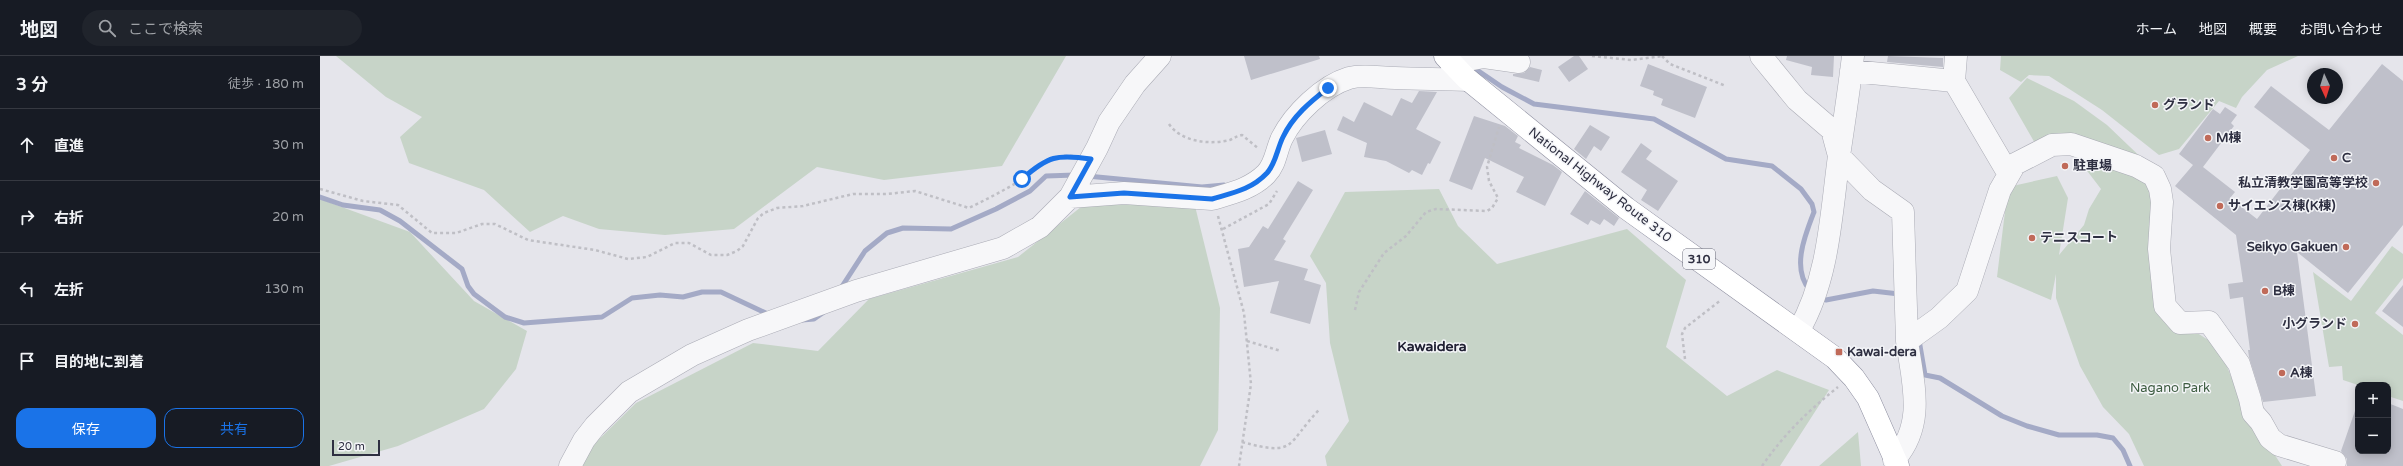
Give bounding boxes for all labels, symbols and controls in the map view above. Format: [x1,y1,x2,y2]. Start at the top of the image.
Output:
search box [82,10,362,46]
icon: search [96,17,118,39]
text: 地図 [20,19,58,41]
text: ここで検索 [128,20,203,38]
text: ホーム [2135,21,2177,38]
text: 地図 [2199,21,2227,38]
text: 概要 [2249,21,2277,38]
text: お問い合わせ [2299,21,2383,38]
north arrow [2307,68,2343,104]
text: 3 分 [16,74,48,95]
text: 徒歩 · 180 m [228,76,304,92]
route end [1319,79,1337,97]
place label: グランド [2163,97,2215,113]
marker: グランド [2150,100,2160,110]
street label: National Highway Route 310 [1525,124,1675,246]
place label: M棟 [2216,130,2242,146]
marker: M棟 [2203,133,2213,143]
icon: ahead [16,134,38,156]
text: 直進 [54,137,84,155]
text: 30 m [272,137,304,153]
place label: C [2342,150,2351,166]
marker: C [2329,153,2339,163]
place label: 駐車場 [2073,158,2112,174]
marker: 駐車場 [2060,161,2070,171]
route start [1013,170,1031,188]
place label: 私立清教学園高等学校 [2238,175,2368,191]
marker: 私立清教学園高等学校 [2371,178,2381,188]
place label: サイエンス棟(K棟) [2228,198,2335,214]
marker: サイエンス棟(K棟) [2215,201,2225,211]
icon: right [16,206,38,228]
text: 右折 [54,209,84,227]
text: 20 m [272,209,304,225]
place label: テニスコート [2040,230,2118,246]
marker: テニスコート [2027,233,2037,243]
place label: Seikyo Gakuen [2247,239,2338,255]
marker: Seikyo Gakuen [2341,242,2351,252]
road number: 310 [1683,249,1715,269]
icon: left [16,278,38,300]
text: 左折 [54,281,84,299]
text: 130 m [264,281,304,297]
place label: B棟 [2273,283,2295,299]
marker: B棟 [2260,286,2270,296]
place label: 小グランド [2282,316,2347,332]
marker: 小グランド [2350,319,2360,329]
district label: Kawaidera [1397,338,1467,355]
place label: Kawai-dera [1847,344,1917,360]
marker: Kawai-dera [1834,347,1844,357]
icon: arrive [16,350,38,372]
text: 目的地に到着 [54,353,144,371]
place label: A棟 [2290,365,2313,381]
marker: A棟 [2277,368,2287,378]
park label: Nagano Park [2130,380,2210,396]
map controls [2355,382,2391,454]
button: + [2355,382,2391,418]
button: 保存 [16,408,156,448]
button: 共有 [164,408,304,448]
button: − [2355,418,2391,454]
scale bar [332,438,380,457]
text: 20 m [338,440,365,453]

